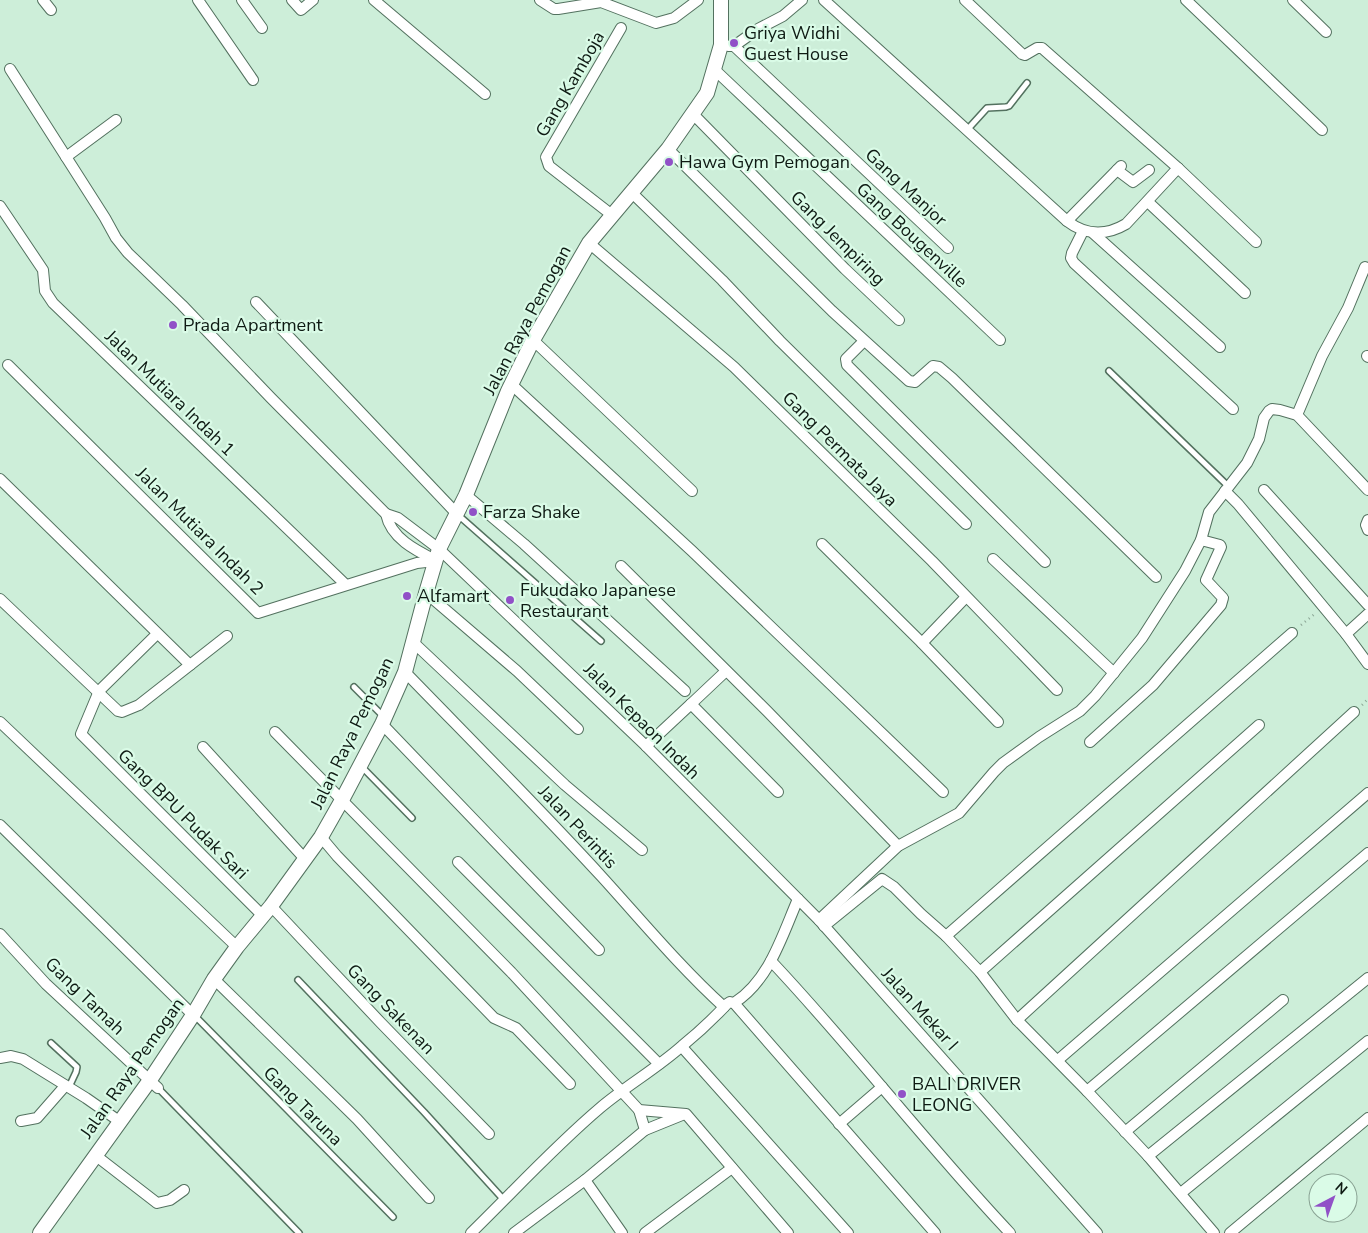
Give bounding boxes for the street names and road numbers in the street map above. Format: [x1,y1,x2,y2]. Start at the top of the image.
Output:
street label: Gang Kamboja [530,27,610,141]
street label: Gang Manjor [860,143,953,232]
street label: Gang Bougenville [851,177,973,293]
street label: Gang Jempiring [785,185,891,291]
street label: Jalan Raya Pemogan [477,241,577,400]
street label: Jalan Mutiara Indah 1 [99,324,240,461]
street label: Gang Permata Jaya [777,386,903,512]
street label: Jalan Mutiara Indah 2 [130,461,269,600]
street label: Jalan Raya Pemogan [304,653,399,814]
street label: Jalan Kepaon Indah [578,657,706,785]
street label: Gang BPU Pudak Sari [112,743,254,885]
street label: Jalan Perintis [533,779,623,874]
street label: Gang Tamah [40,952,130,1040]
street label: Gang Sakenan [342,959,440,1059]
street label: Jalan Mekar I [876,962,964,1056]
street label: Jalan Raya Pemogan [74,993,189,1144]
street label: Gang Taruna [258,1061,348,1151]

